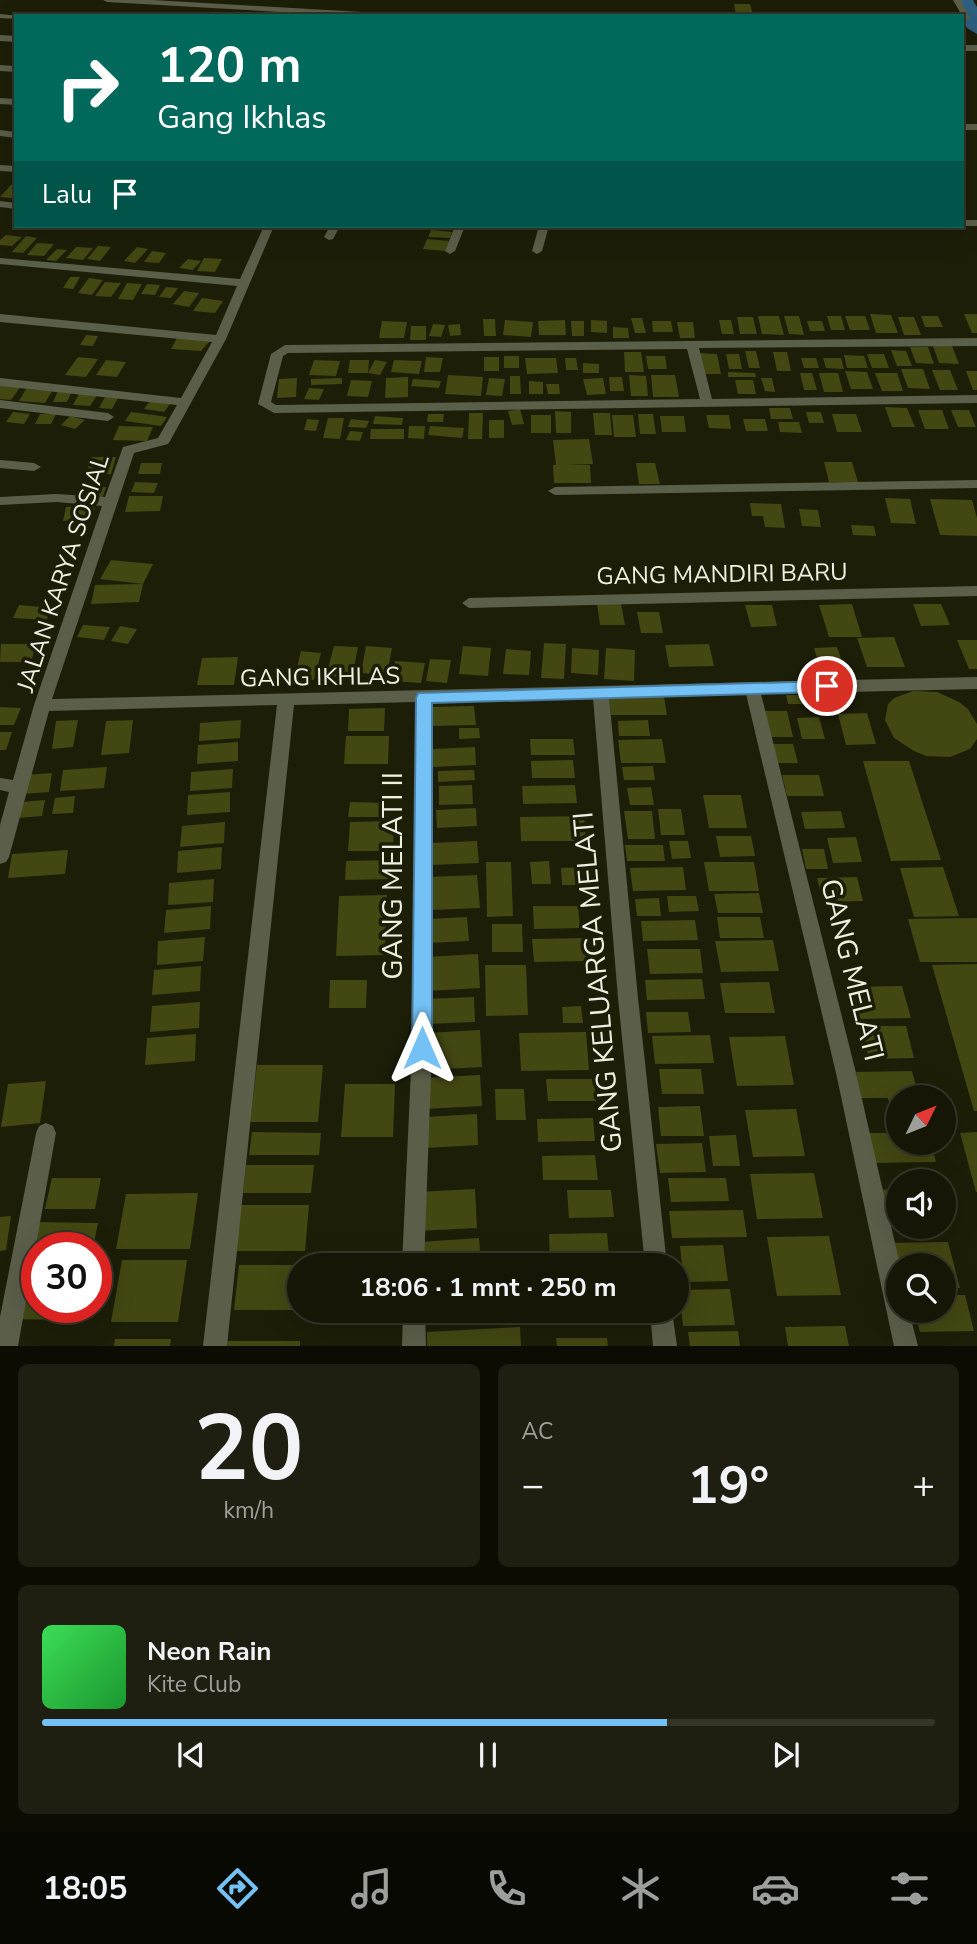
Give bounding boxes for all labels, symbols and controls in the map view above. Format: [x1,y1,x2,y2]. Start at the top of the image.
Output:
text: 120 m [157,32,301,99]
icon: right [42,42,133,133]
text: Gang Ikhlas [157,96,327,139]
icon: arrive [106,175,144,213]
text: Lalu [42,177,92,212]
street label: JALAN KARYA SOSIAL [9,450,117,697]
street label: GANG MANDIRI BARU [596,556,848,592]
pin [797,656,857,716]
street label: GANG IKHLAS [240,660,400,694]
icon: arrive [808,667,846,705]
street label: GANG MELATI II [374,772,412,980]
street label: GANG KELUARGA MELATI [564,810,632,1154]
street label: GANG MELATI [811,875,893,1065]
position arrow [385,1011,459,1085]
north arrow [886,1085,956,1155]
map controls [886,1085,956,1323]
button: sound [886,1169,956,1239]
speed limit sign: 30 [21,1232,112,1323]
button: search [886,1253,956,1323]
text: 18:06 · 1 mnt · 250 m [359,1270,617,1305]
text: 20 [194,1387,303,1511]
text: AC [522,1416,553,1447]
text: 19° [687,1450,769,1521]
text: − [522,1460,544,1511]
text: + [912,1460,935,1511]
text: km/h [223,1495,274,1526]
text: Neon Rain [147,1634,272,1669]
text: Kite Club [147,1669,241,1700]
icon: previous [172,1736,210,1774]
icon: pause [469,1736,507,1774]
icon: next [767,1736,805,1774]
icon: directions [213,1864,262,1913]
icon: music [347,1864,396,1913]
icon: phone [482,1864,531,1913]
icon: climate [616,1864,665,1913]
icon: car [751,1864,800,1913]
icon: filters [885,1864,934,1913]
text: 18:05 [43,1867,127,1910]

